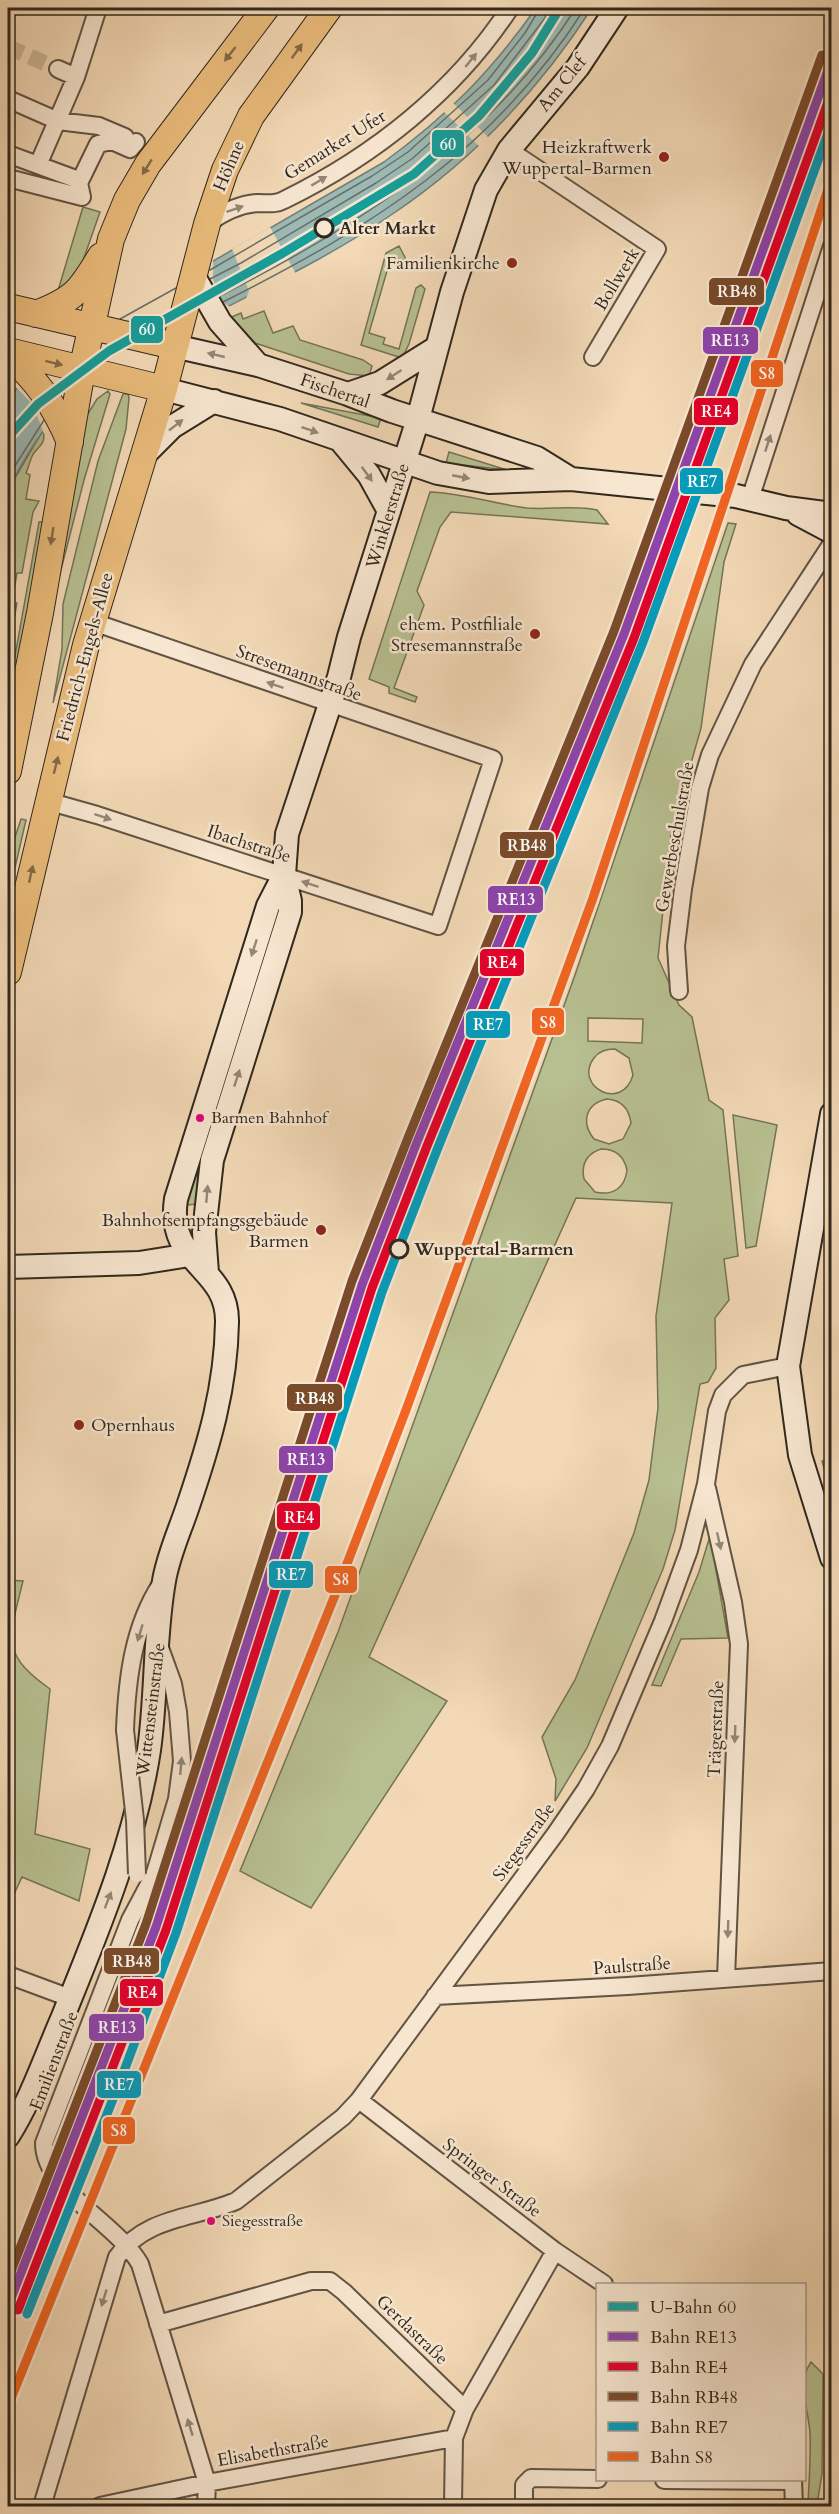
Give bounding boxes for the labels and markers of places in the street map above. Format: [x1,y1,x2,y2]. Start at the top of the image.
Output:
place label: Heizkraftwerk Wuppertal-Barmen [501,135,653,181]
marker: Heizkraftwerk Wuppertal-Barmen [657,150,671,164]
place label: Alter Markt [339,216,436,241]
marker: Alter Markt [314,218,334,238]
place label: Familienkirche [386,251,500,276]
marker: Familienkirche [505,256,519,270]
place label: ehem. Postfiliale Stresemannstraße [391,612,523,658]
marker: ehem. Postfiliale Stresemannstraße [528,627,542,641]
place label: Barmen Bahnhof [211,1107,330,1129]
marker: Barmen Bahnhof [194,1112,206,1124]
place label: Bahnhofsempfangsgebäude Barmen [102,1208,310,1254]
marker: Bahnhofsempfangsgebäude Barmen [314,1223,328,1237]
place label: Wuppertal-Barmen [413,1237,574,1262]
marker: Wuppertal-Barmen [389,1239,409,1259]
place label: Opernhaus [91,1413,175,1438]
marker: Opernhaus [72,1418,86,1432]
place label: Siegesstraße [222,2210,303,2232]
marker: Siegesstraße [205,2215,217,2227]

